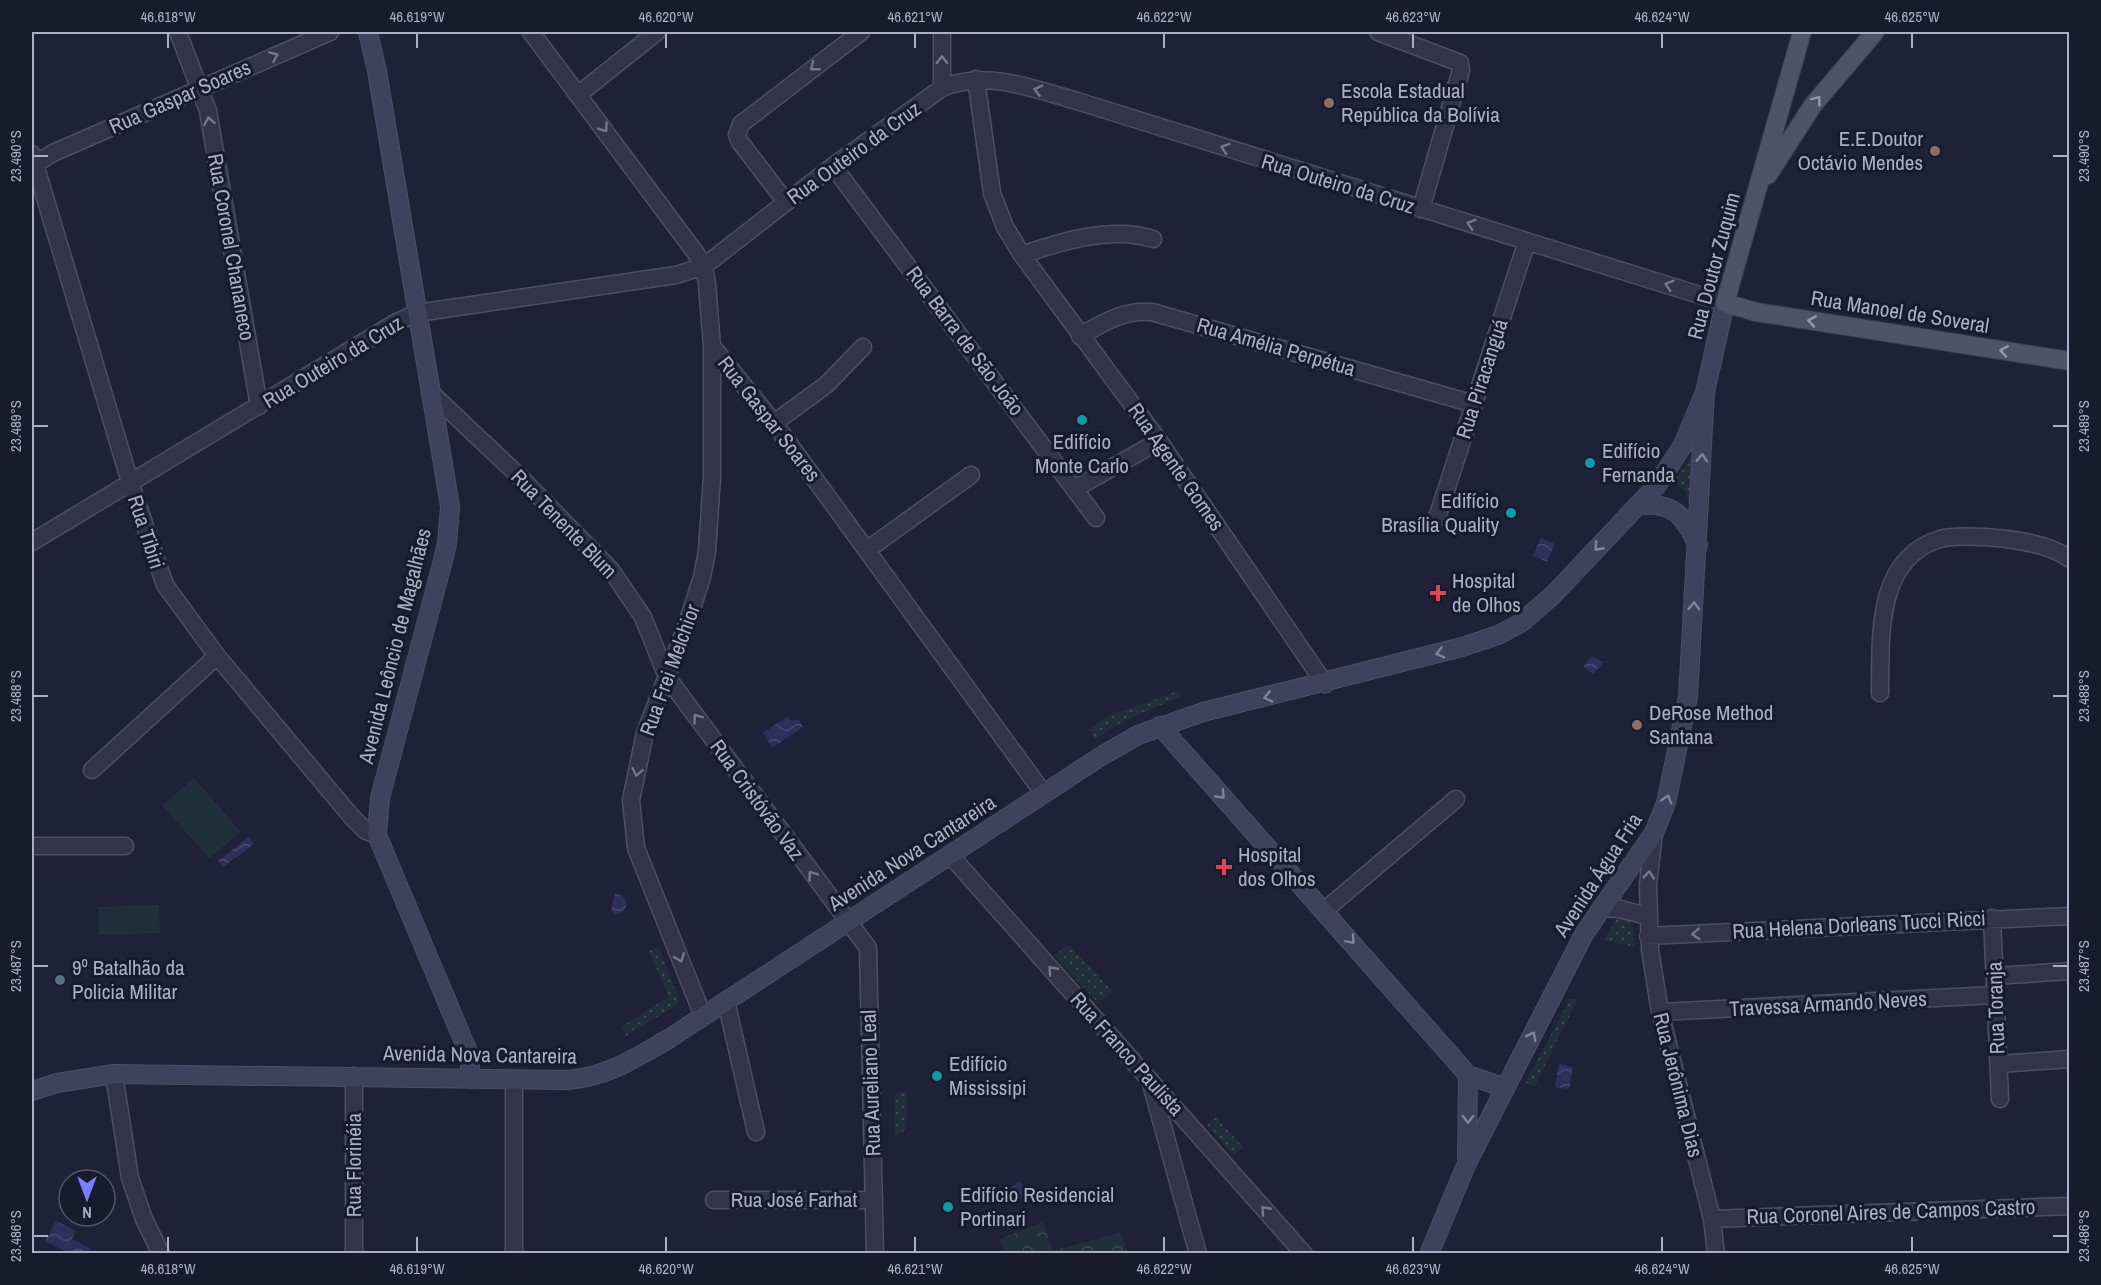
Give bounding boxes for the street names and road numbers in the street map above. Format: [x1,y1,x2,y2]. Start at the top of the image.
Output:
street label: Rua Gaspar Soares [104,52,255,141]
street label: Rua Outeiro da Cruz [781,94,927,211]
street label: Rua Outeiro da Cruz [1258,146,1419,221]
street label: Rua Coronel Chananeco [201,151,262,343]
street label: Rua Doutor Zuquim [1680,189,1747,343]
street label: Rua Barra de São João [900,260,1031,421]
street label: Rua Manoel de Soveral [1809,283,1991,340]
street label: Rua Outeiro da Cruz [257,308,409,415]
street label: Rua Amélia Perpétua [1193,310,1359,383]
street label: Rua Piracanguá [1449,315,1515,443]
street label: Rua Gaspar Soares [711,350,828,488]
street label: Rua Agente Gomes [1121,397,1231,537]
street label: Rua Tenente Blum [505,463,624,585]
street label: Rua Tibiri [121,491,172,572]
street label: Avenida Leôncio de Magalhães [351,525,438,768]
street label: Rua Frei Melchior [632,600,707,740]
street label: Rua Cristóvão Vaz [704,733,811,866]
street label: Avenida Nova Cantareira [822,787,1001,918]
street label: Avenida Água Fria [1546,807,1649,943]
street label: Rua Helena Dorleans Tucci Ricci [1732,903,1986,946]
street label: Rua Toranja [1979,961,2012,1055]
street label: Travessa Armando Neves [1729,984,1927,1023]
street label: Rua Franco Paulista [1064,986,1191,1122]
street label: Rua Aureliano Leal [853,1009,888,1157]
street label: Rua Jerônima Dias [1646,1009,1710,1160]
street label: Avenida Nova Cantareira [382,1038,578,1071]
street label: Rua Florinéia [339,1112,368,1217]
street label: Rua José Farhat [731,1185,857,1214]
street label: Rua Coronel Aires de Campos Castro [1746,1192,2036,1231]

